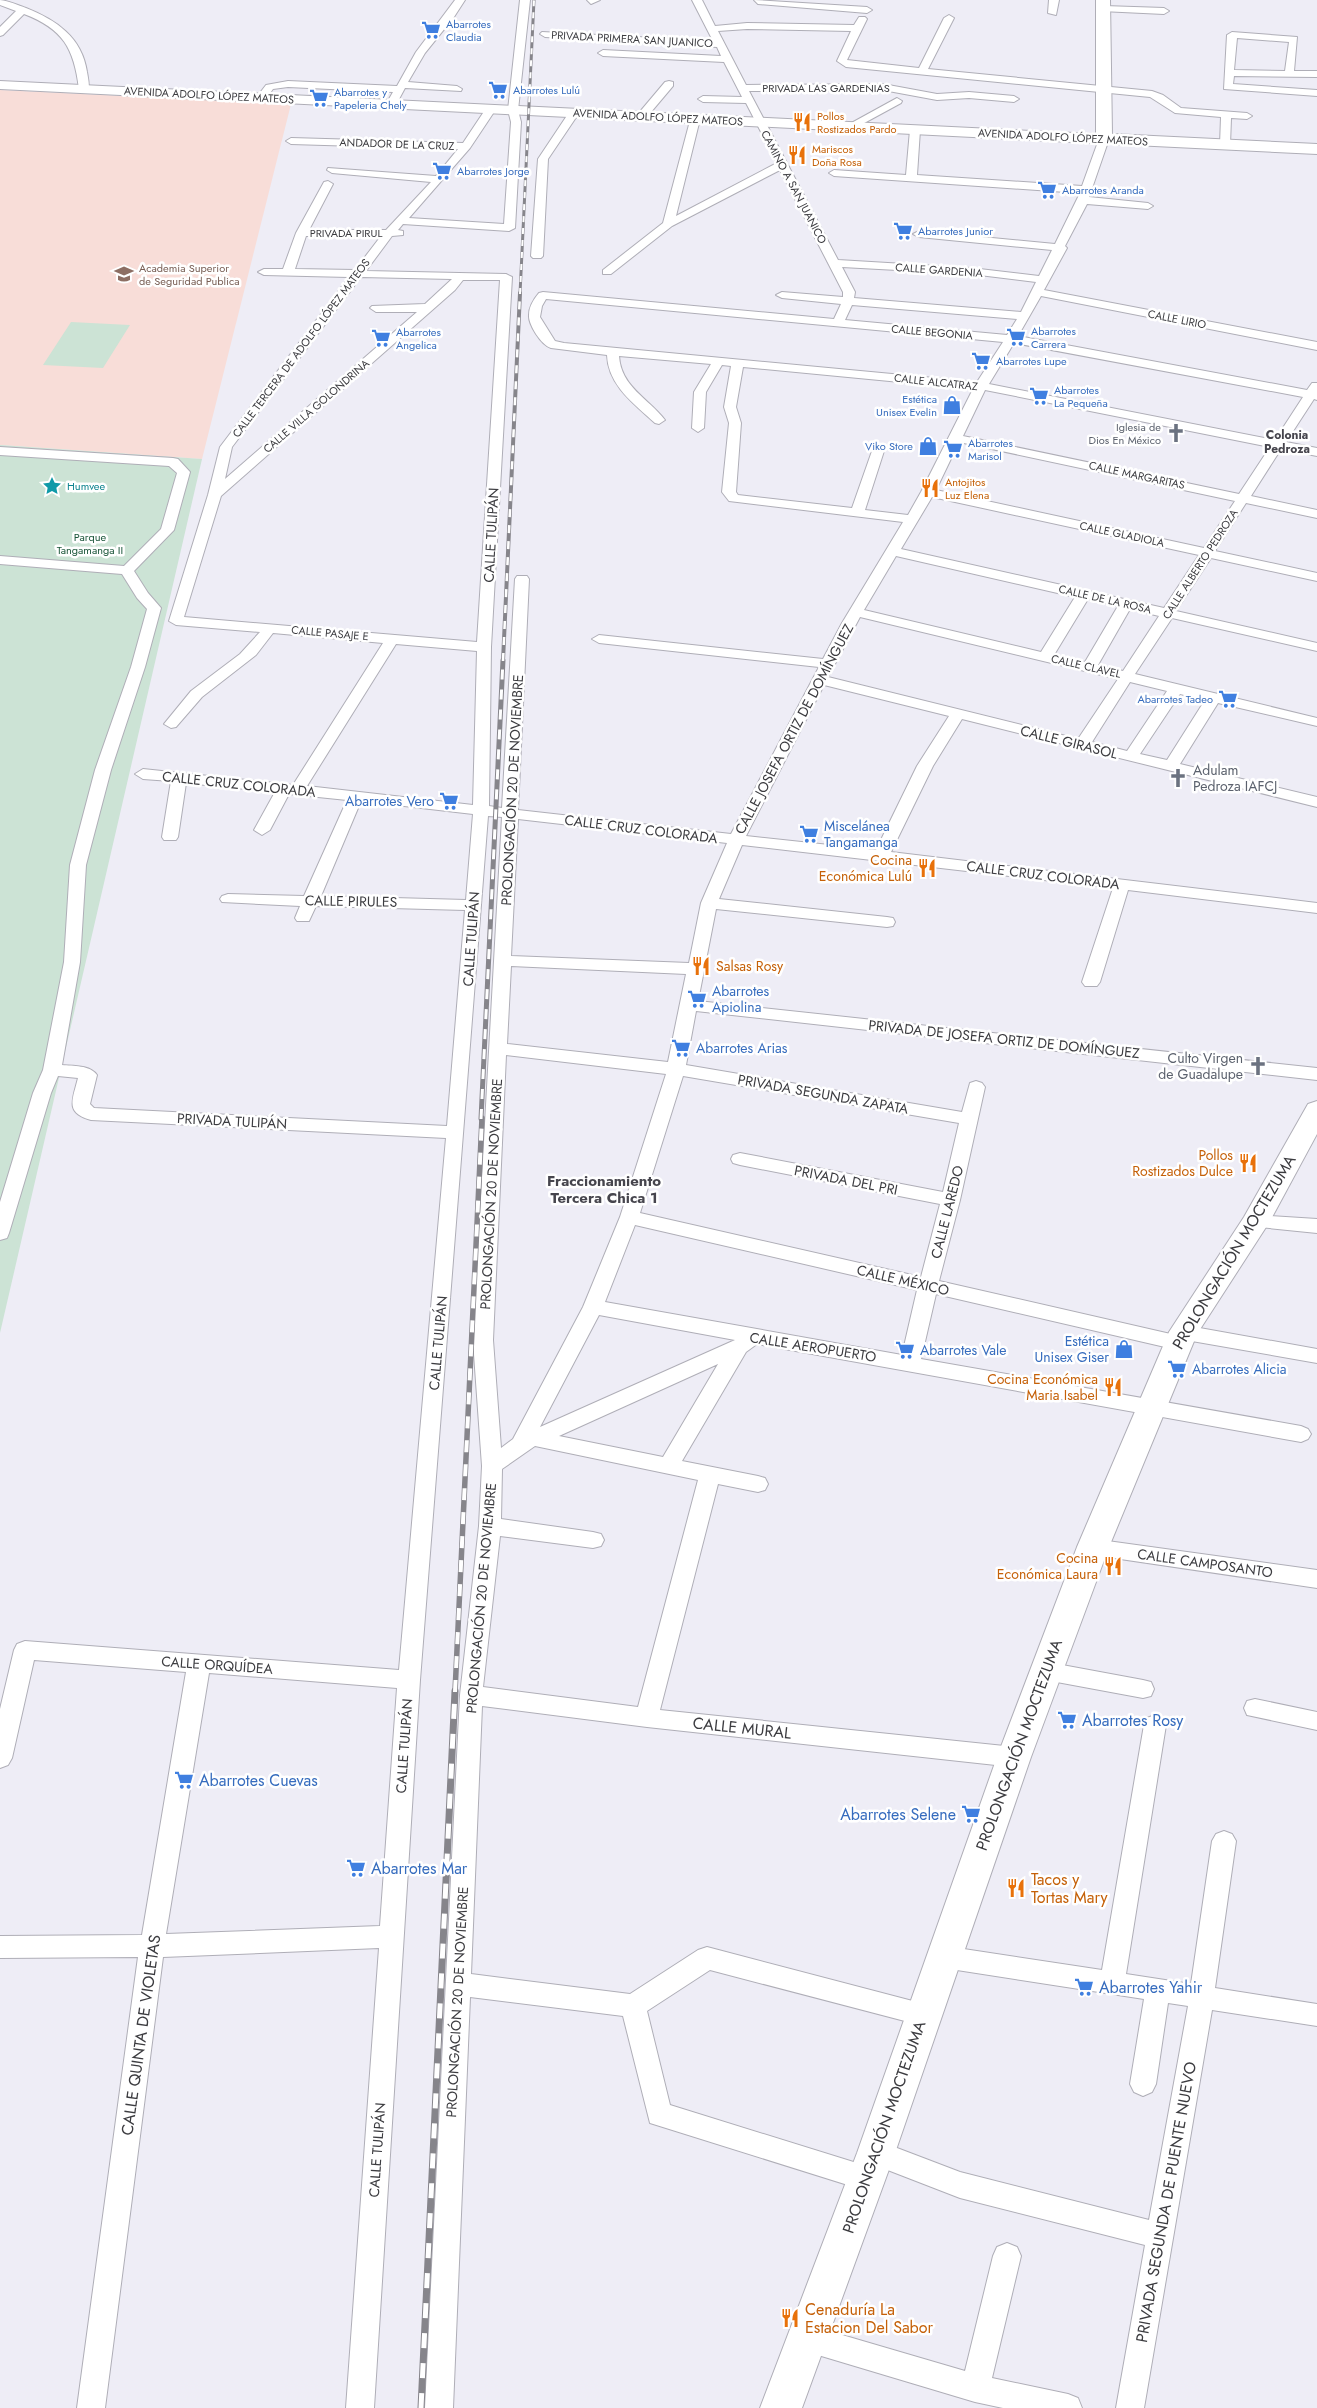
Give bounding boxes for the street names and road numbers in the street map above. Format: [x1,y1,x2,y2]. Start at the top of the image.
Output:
street label: PRIVADA PRIMERA SAN JUANICO [551,27,714,51]
street label: PRIVADA LAS GARDENIAS [762,80,890,96]
street label: AVENIDA ADOLFO LÓPEZ MATEOS [124,83,294,107]
street label: AVENIDA ADOLFO LÓPEZ MATEOS [573,105,743,129]
street label: AVENIDA ADOLFO LÓPEZ MATEOS [978,125,1148,149]
street label: CAMINO A SAN JUANICO [757,127,831,247]
street label: ANDADOR DE LA CRUZ [339,134,455,154]
street label: PRIVADA PIRUL [310,225,382,241]
street label: CALLE TERCERA DE ADOLFO LÓPEZ MATEOS [228,255,374,441]
street label: CALLE GARDENIA [895,259,984,281]
street label: CALLE LIRIO [1146,306,1208,333]
street label: CALLE BEGONIA [891,320,974,344]
street label: CALLE VILLA GOLONDRINA [260,355,373,457]
street label: CALLE ALCATRAZ [893,370,979,394]
street label: CALLE MARGARITAS [1087,457,1187,493]
street label: CALLE TULIPÁN [479,487,503,583]
street label: CALLE ALBERTO PEDROZA [1158,505,1242,622]
street label: CALLE GLADIOLA [1078,517,1167,551]
street label: CALLE DE LA ROSA [1057,581,1154,618]
street label: CALLE JOSEFA ORTIZ DE DOMÍNGUEZ [730,620,858,838]
street label: CALLE PASAJE E [291,622,369,644]
street label: CALLE CLAVEL [1050,650,1122,682]
street label: PROLONGACIÓN 20 DE NOVIEMBRE [496,674,528,906]
street label: CALLE GIRASOL [1018,720,1120,764]
street label: CALLE CRUZ COLORADA [161,766,317,802]
street label: CALLE CRUZ COLORADA [563,810,719,848]
street label: CALLE CRUZ COLORADA [965,856,1121,894]
street label: CALLE PIRULES [305,890,398,912]
street label: CALLE TULIPÁN [458,891,484,987]
street label: PRIVADA DE JOSEFA ORTIZ DE DOMÍNGUEZ [867,1015,1141,1063]
street label: PRIVADA SEGUNDA ZAPATA [736,1069,911,1119]
street label: PROLONGACIÓN 20 DE NOVIEMBRE [475,1078,507,1310]
street label: PRIVADA TULIPÁN [176,1108,288,1134]
street label: PROLONGACIÓN MOCTEZUMA [1167,1150,1302,1354]
street label: PRIVADA DEL PRI [792,1160,900,1200]
street label: CALLE LAREDO [926,1163,968,1261]
street label: CALLE MÉXICO [855,1260,951,1300]
street label: CALLE TULIPÁN [424,1295,452,1391]
street label: CALLE AEROPUERTO [748,1327,878,1367]
street label: PROLONGACIÓN 20 DE NOVIEMBRE [461,1482,501,1714]
street label: CALLE CAMPOSANTO [1136,1544,1274,1582]
street label: PROLONGACIÓN MOCTEZUMA [970,1636,1068,1854]
street label: CALLE ORQUÍDEA [161,1651,274,1679]
street label: CALLE TULIPÁN [391,1698,417,1794]
street label: CALLE MURAL [692,1711,793,1745]
street label: PROLONGACIÓN 20 DE NOVIEMBRE [441,1886,473,2118]
street label: CALLE QUINTA DE VIOLETAS [116,1933,166,2137]
street label: PROLONGACIÓN MOCTEZUMA [837,2017,931,2236]
street label: PRIVADA SEGUNDA DE PUENTE NUEVO [1130,2060,1202,2344]
street label: CALLE TULIPÁN [364,2102,390,2198]

